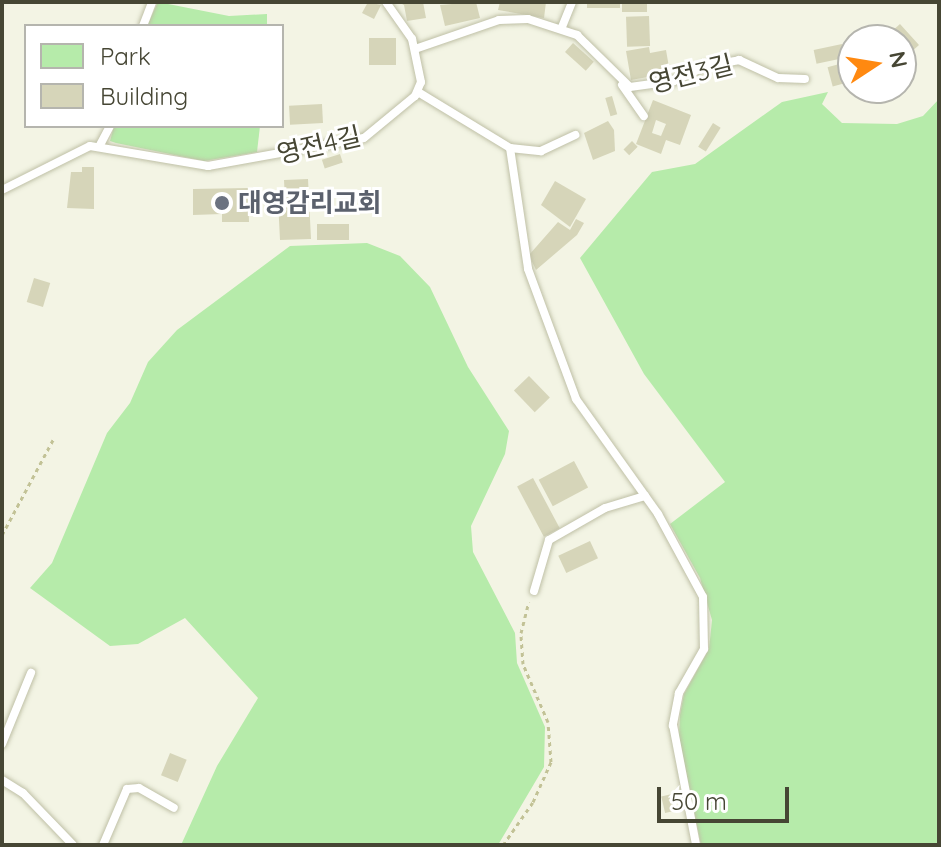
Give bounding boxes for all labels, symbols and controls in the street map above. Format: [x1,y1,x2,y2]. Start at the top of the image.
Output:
legend [24,24,284,128]
north arrow [837,24,917,104]
text: Park [100,41,151,71]
street label: 영전3길 [646,49,736,99]
text: N [883,49,914,70]
text: Building [100,81,188,111]
street label: 영전4길 [274,120,364,170]
place label: 대영감리교회 [238,187,382,219]
marker: 대영감리교회 [213,194,231,212]
scale bar [661,771,793,821]
text: 50 m [671,786,727,816]

